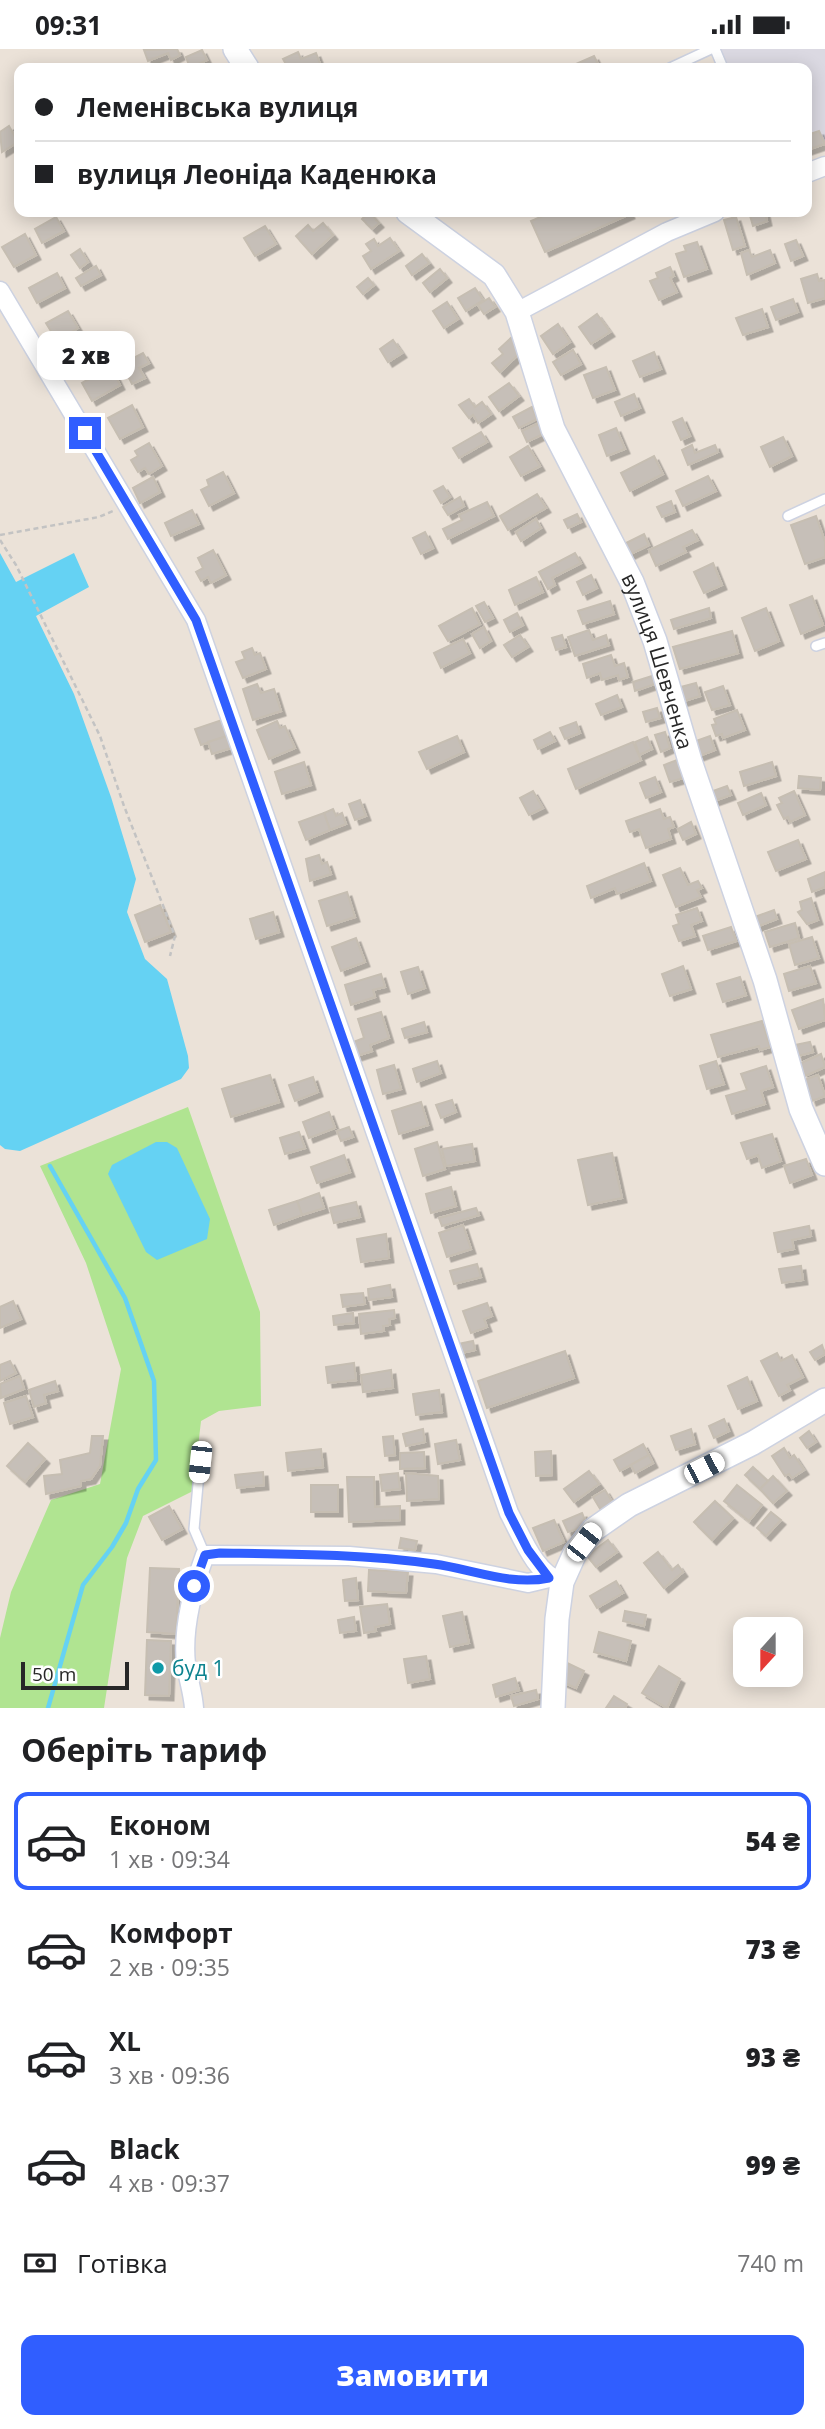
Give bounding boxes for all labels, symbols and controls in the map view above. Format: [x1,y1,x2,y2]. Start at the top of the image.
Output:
text: 09:31 [35,7,102,43]
text: Леменівська вулиця [77,89,358,125]
text: вулиця Леоніда Каденюка [77,156,437,192]
callout: 2 хв [36,331,134,381]
text: 2 хв [62,339,110,371]
route end [69,417,101,449]
street label: вулиця Шевченка [615,568,700,752]
car [188,1440,213,1484]
car [681,1449,728,1487]
car [563,1519,606,1565]
route start [178,1570,210,1602]
north arrow [733,1617,803,1687]
map controls [733,1617,803,1687]
place label: буд 1 [172,1654,225,1682]
scale bar [21,1659,130,1691]
marker: буд 1 [150,1660,166,1676]
text: 50 m [32,1661,76,1687]
text: Оберіть тариф [21,1728,267,1771]
text: Економ [109,1807,211,1843]
icon: car [25,1810,88,1873]
text: 54 ₴ [745,1823,800,1859]
text: 1 хв · 09:34 [109,1843,230,1875]
text: Комфорт [109,1915,233,1951]
icon: car [25,1918,88,1981]
text: 73 ₴ [745,1931,800,1967]
text: 2 хв · 09:35 [109,1951,230,1983]
text: XL [109,2023,141,2059]
icon: car [25,2026,88,2089]
text: 93 ₴ [745,2039,800,2075]
text: 3 хв · 09:36 [109,2059,230,2091]
text: Black [109,2131,180,2167]
icon: car [25,2134,88,2197]
text: 99 ₴ [745,2147,800,2183]
text: 4 хв · 09:37 [109,2167,230,2199]
icon: cash [21,2244,59,2282]
text: Готівка [77,2245,168,2281]
text: 740 m [737,2247,804,2279]
button: Замовити [21,2335,804,2415]

